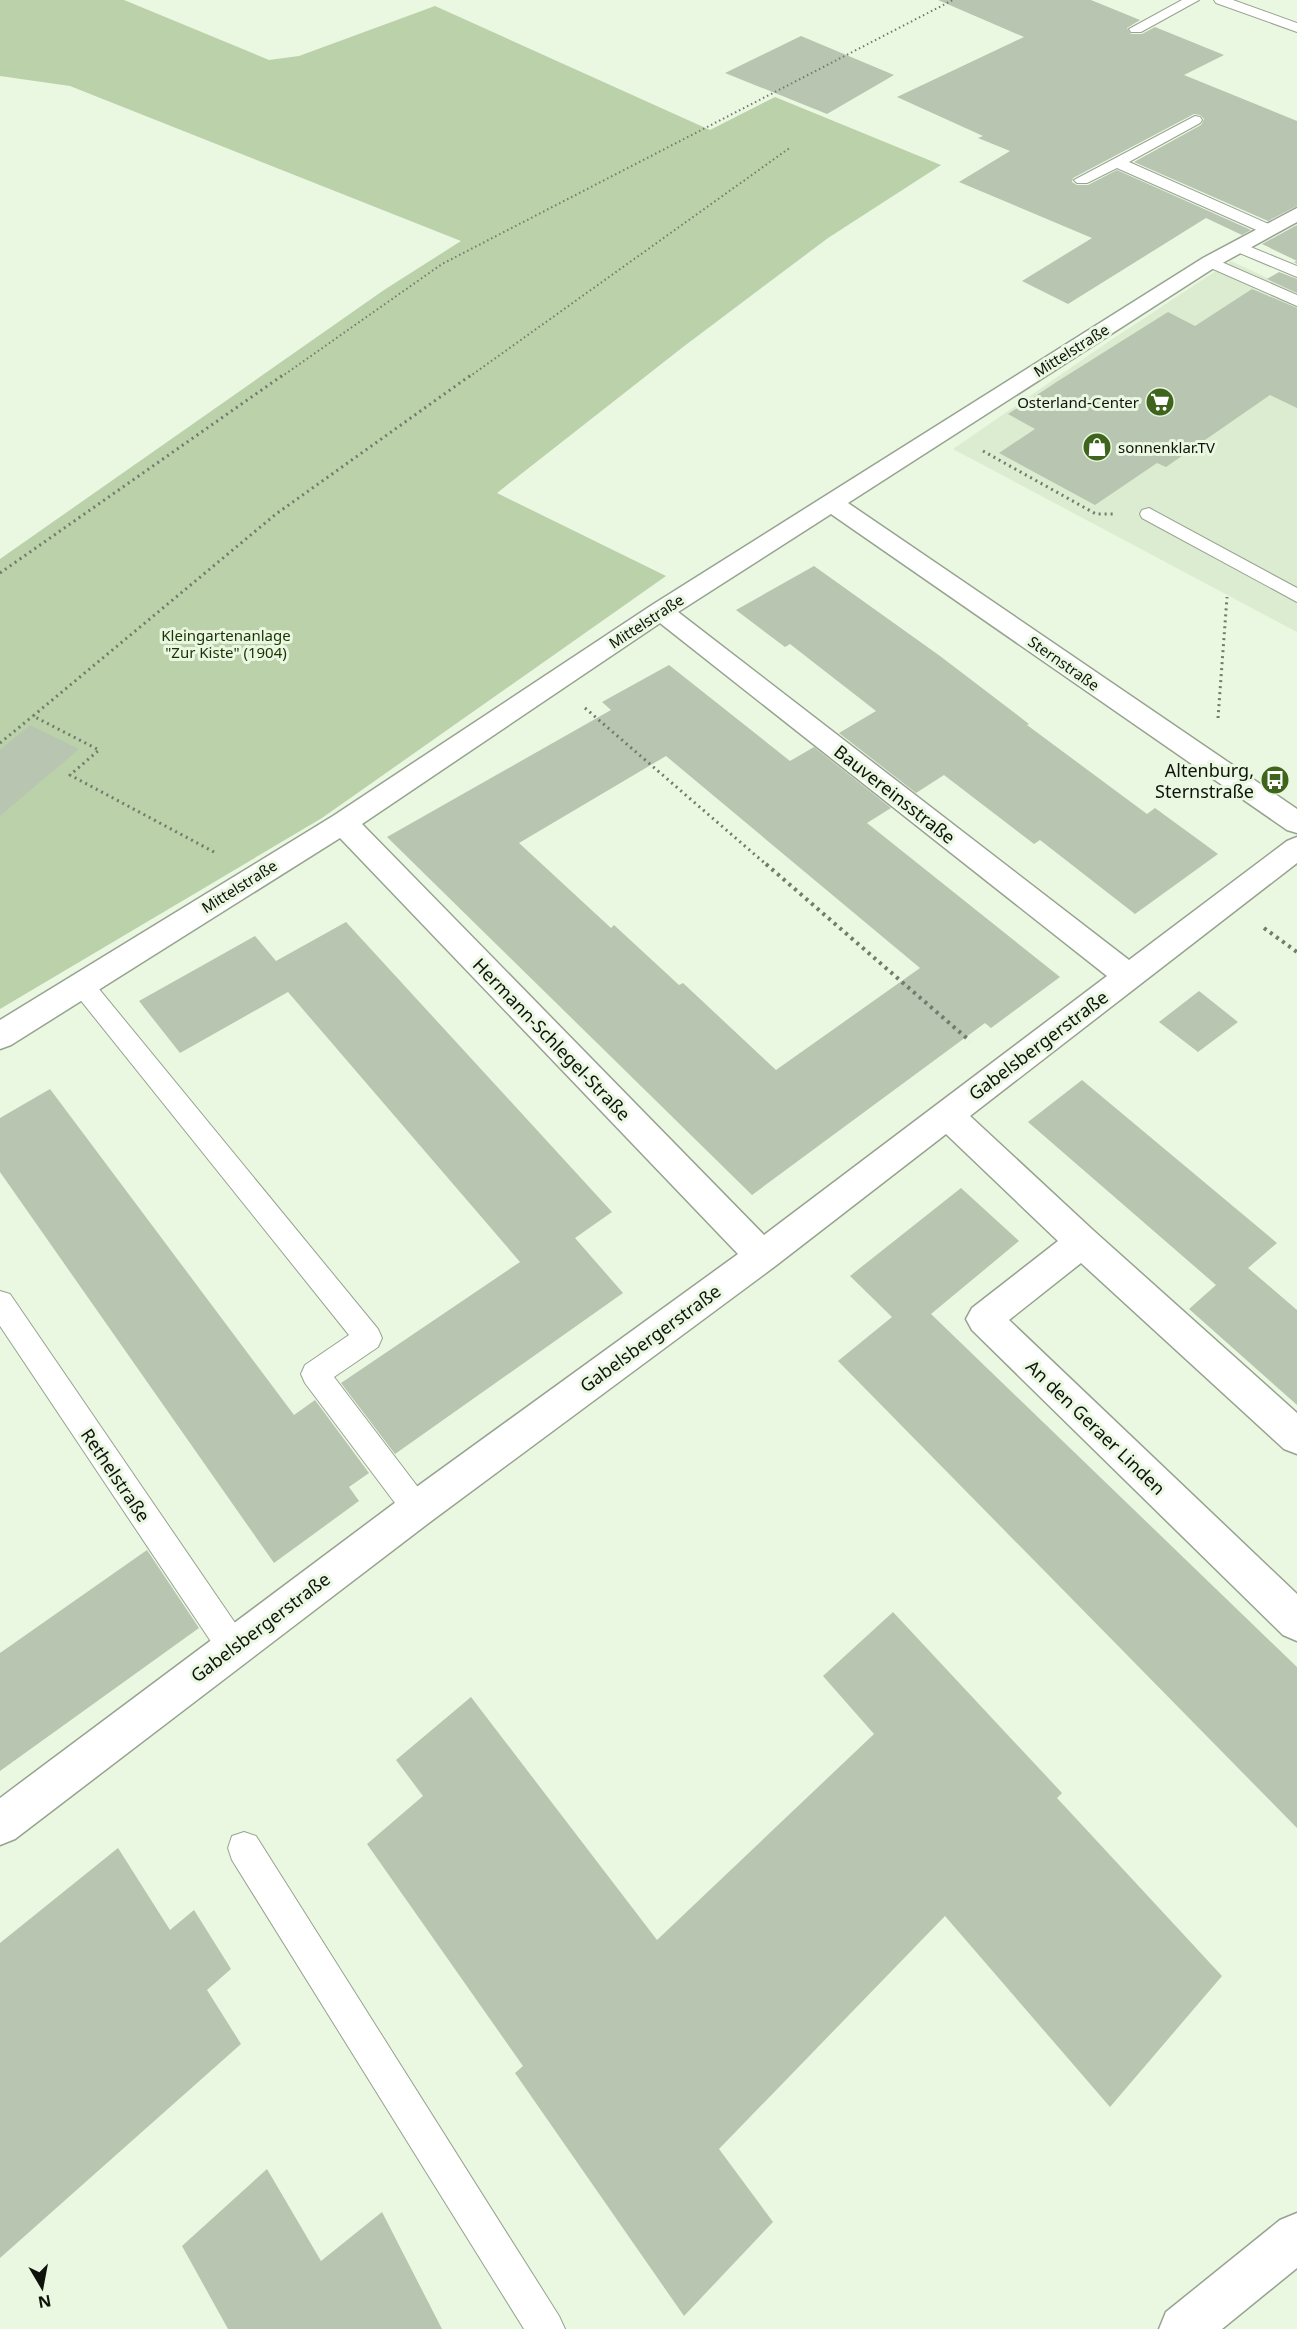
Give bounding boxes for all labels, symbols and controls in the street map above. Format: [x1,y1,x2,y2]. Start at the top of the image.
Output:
street label: Mittelstraße [1029,319,1113,381]
supermarket icon: Osterland-Center [1144,386,1176,418]
place label: Osterland-Center [1017,392,1139,412]
shop icon: sonnenklar.TV [1081,431,1113,463]
place label: sonnenklar.TV [1118,437,1215,457]
street label: Mittelstraße [605,589,687,653]
park label: Kleingartenanlage "Zur Kiste" (1904) [161,625,291,662]
street label: Sternstraße [1025,631,1103,695]
street label: Bauvereinsstraße [829,739,961,849]
place label: Altenburg, Sternstraße [1155,758,1254,803]
bus stop icon: Altenburg, Sternstraße [1259,764,1291,796]
street label: Mittelstraße [197,855,281,917]
street label: Hermann-Schlegel-Straße [468,953,636,1125]
street label: Gabelsbergerstraße [963,985,1113,1105]
street label: Gabelsbergerstraße [575,1279,725,1397]
street label: An den Geraer Linden [1021,1354,1171,1500]
street label: Rethelstraße [76,1424,156,1526]
street label: Gabelsbergerstraße [185,1567,335,1687]
north arrow [12,2257,72,2317]
text: N [36,2290,53,2314]

